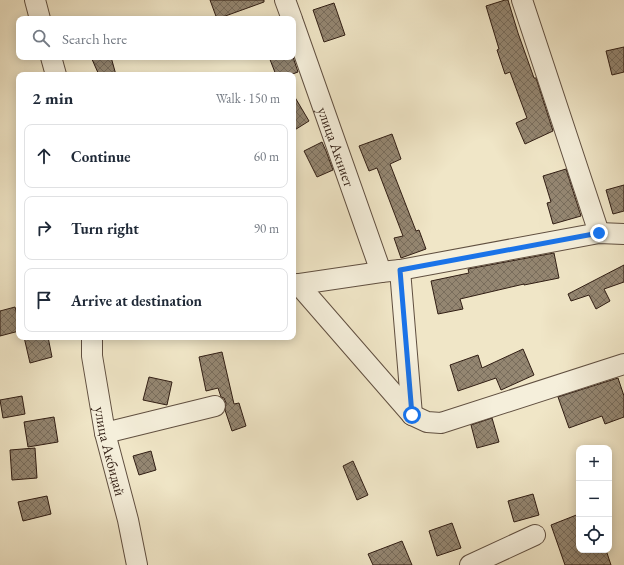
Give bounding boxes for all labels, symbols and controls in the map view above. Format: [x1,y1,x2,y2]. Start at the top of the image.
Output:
search box [16,16,296,60]
icon: search [30,27,52,49]
text: Search here [62,29,127,48]
text: 2 min [32,87,73,109]
text: Walk · 150 m [216,90,280,107]
street label: улица Акниет [314,104,360,189]
icon: ahead [33,145,55,167]
text: Continue [71,147,131,166]
text: 60 m [254,148,279,165]
icon: right [33,217,55,239]
text: Turn right [71,219,139,238]
text: 90 m [254,220,279,237]
route end [590,224,608,242]
icon: arrive [33,289,55,311]
text: Arrive at destination [71,291,202,310]
street label: улица Акбидай [91,405,131,498]
route start [403,406,421,424]
map controls [576,445,612,553]
button: + [576,445,612,481]
button: − [576,481,612,517]
button: locate [576,517,612,553]

